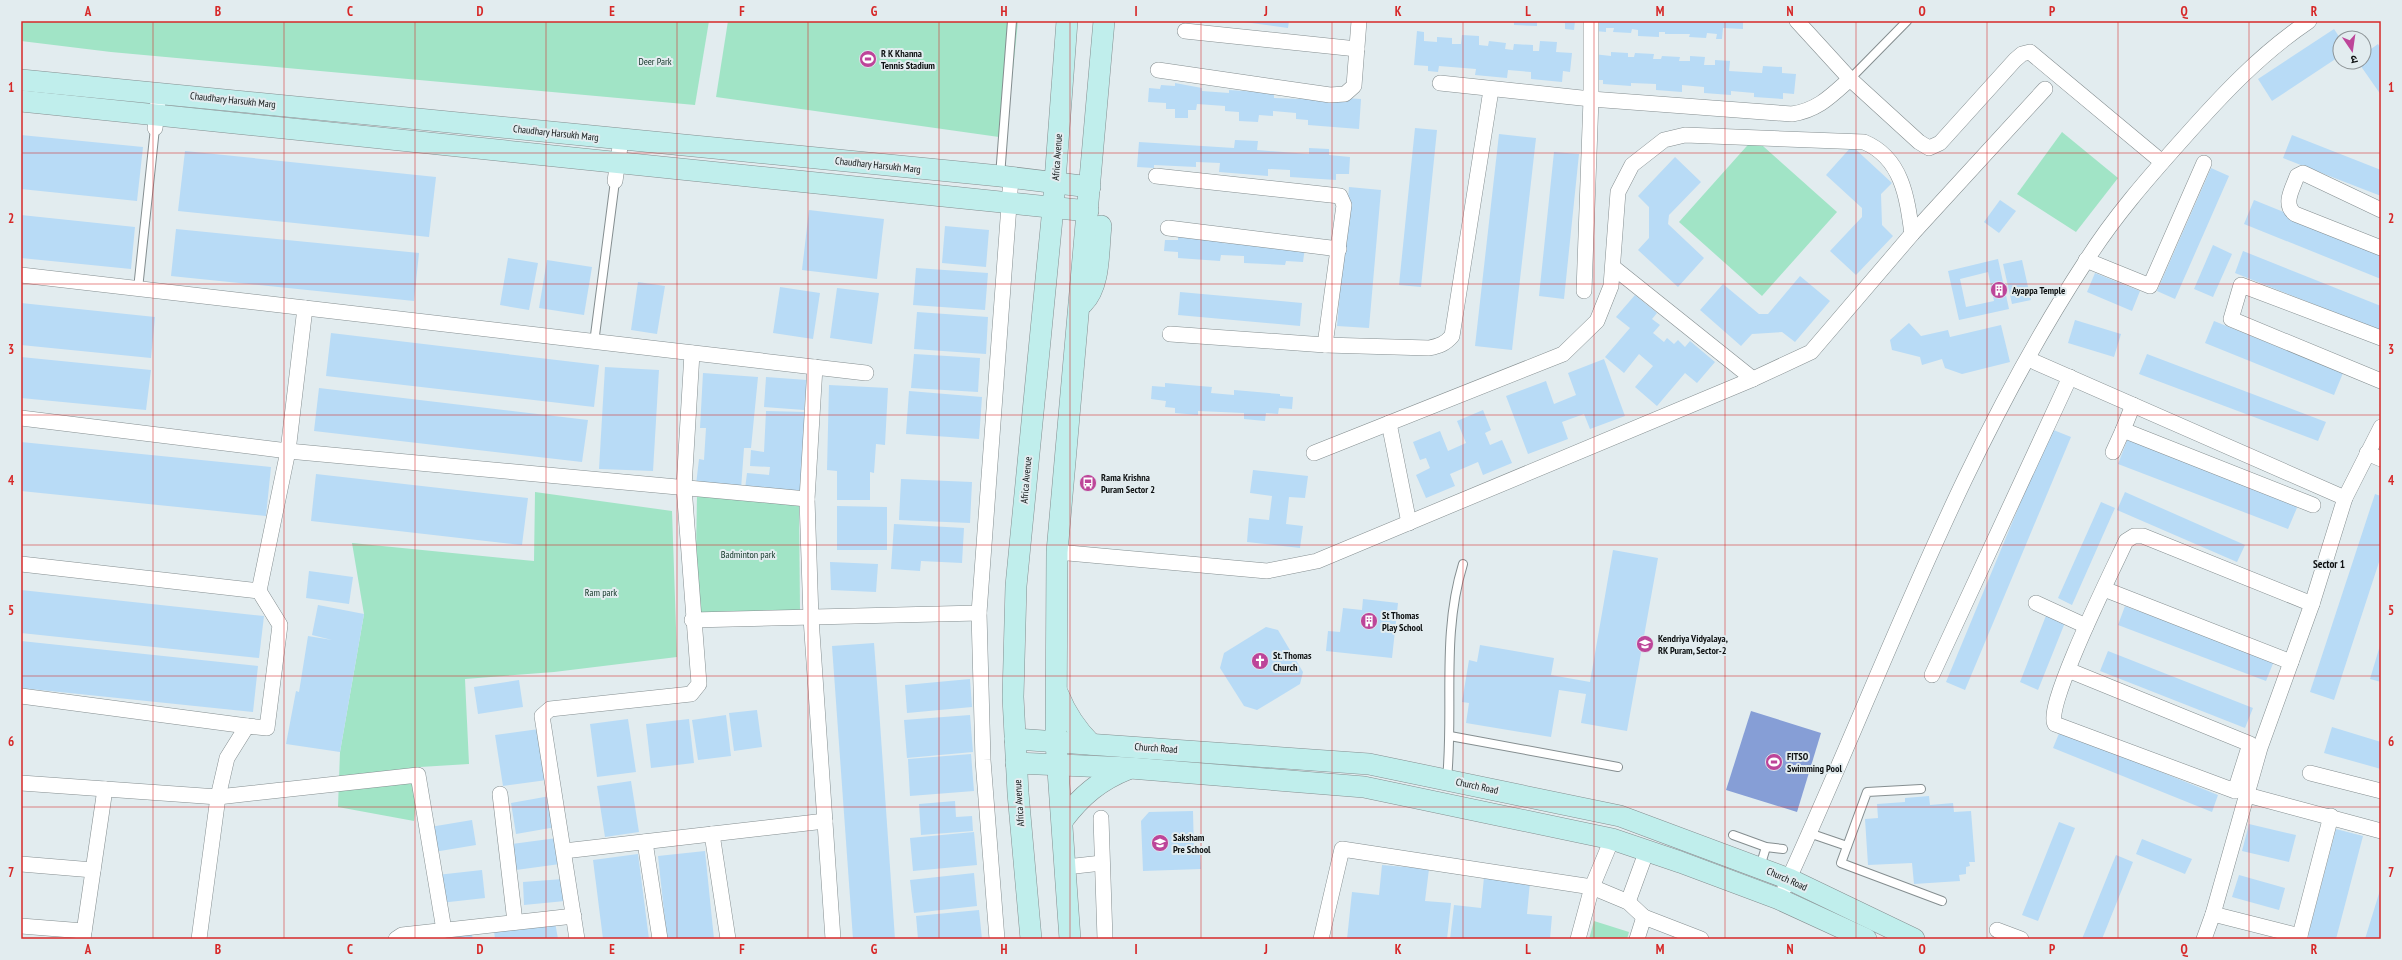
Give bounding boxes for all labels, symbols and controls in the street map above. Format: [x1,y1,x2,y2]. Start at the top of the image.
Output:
text: A [84,3,92,20]
text: B [215,3,221,20]
text: C [347,3,353,20]
text: D [477,3,484,20]
text: E [609,3,615,20]
text: F [739,3,745,20]
text: G [871,3,878,20]
text: H [1001,3,1008,20]
text: I [1134,3,1138,20]
text: J [1263,3,1268,20]
text: K [1395,3,1402,20]
text: L [1525,3,1531,20]
text: M [1656,3,1665,20]
text: N [1786,3,1794,20]
text: O [1918,3,1926,20]
text: P [2049,3,2055,20]
text: Q [2180,3,2188,20]
text: R [2311,3,2318,20]
north arrow [2332,30,2372,70]
place label: R K Khanna Tennis Stadium [881,47,935,72]
sports icon: R K Khanna Tennis Stadium [858,49,878,69]
text: उ [2349,52,2359,67]
park label: Deer Park [638,55,672,68]
text: 1 [8,79,14,96]
text: 1 [2388,79,2394,96]
street label: Chaudhary Harsukh Marg [190,89,276,111]
street label: Chaudhary Harsukh Marg [513,122,599,144]
street label: Africa Avenue [1049,133,1065,181]
street label: Chaudhary Harsukh Marg [835,154,921,176]
text: 2 [8,210,14,227]
text: 2 [2388,210,2394,227]
building icon: Ayappa Temple [1989,280,2009,300]
place label: Ayappa Temple [2011,284,2065,297]
text: 3 [8,341,14,358]
text: 3 [2388,341,2394,358]
street label: Africa Avenue [1017,456,1035,504]
place label: Rama Krishna Puram Sector 2 [1101,471,1155,496]
text: 4 [8,472,15,489]
text: 4 [2388,472,2395,489]
bus stop icon: Rama Krishna Puram Sector 2 [1078,473,1098,493]
park label: Badminton park [721,548,775,561]
district label: Sector 1 [2313,557,2345,571]
park label: Ram park [585,586,617,599]
text: 5 [8,602,14,619]
text: 5 [2388,602,2394,619]
place label: St Thomas Play School [1382,609,1423,634]
building icon: St Thomas Play School [1359,611,1379,631]
place label: Kendriya Vidyalaya, RK Puram, Sector-2 [1658,632,1728,657]
school or university icon: Kendriya Vidyalaya, RK Puram, Sector-2 [1635,634,1655,654]
place label: St. Thomas Church [1273,649,1312,674]
church icon: St. Thomas Church [1250,651,1270,671]
text: 6 [8,733,14,750]
text: 6 [2388,733,2394,750]
street label: Church Road [1134,740,1178,756]
place label: FITSO Swimming Pool [1787,750,1842,775]
sports icon: FITSO Swimming Pool [1764,752,1784,772]
street label: Church Road [1455,775,1499,797]
street label: Africa Avenue [1011,779,1027,827]
place label: Saksham Pre School [1173,831,1211,856]
school or university icon: Saksham Pre School [1150,833,1170,853]
text: 7 [8,864,14,881]
street label: Church Road [1765,864,1809,894]
text: 7 [2388,864,2394,881]
text: A [84,941,92,958]
text: B [215,941,221,958]
text: C [347,941,353,958]
text: D [477,941,484,958]
text: E [609,941,615,958]
text: F [739,941,745,958]
text: G [871,941,878,958]
text: H [1001,941,1008,958]
text: I [1134,941,1138,958]
text: J [1263,941,1268,958]
text: K [1395,941,1402,958]
text: L [1525,941,1531,958]
text: M [1656,941,1665,958]
text: N [1786,941,1794,958]
text: O [1918,941,1926,958]
text: P [2049,941,2055,958]
text: Q [2180,941,2188,958]
text: R [2311,941,2318,958]

